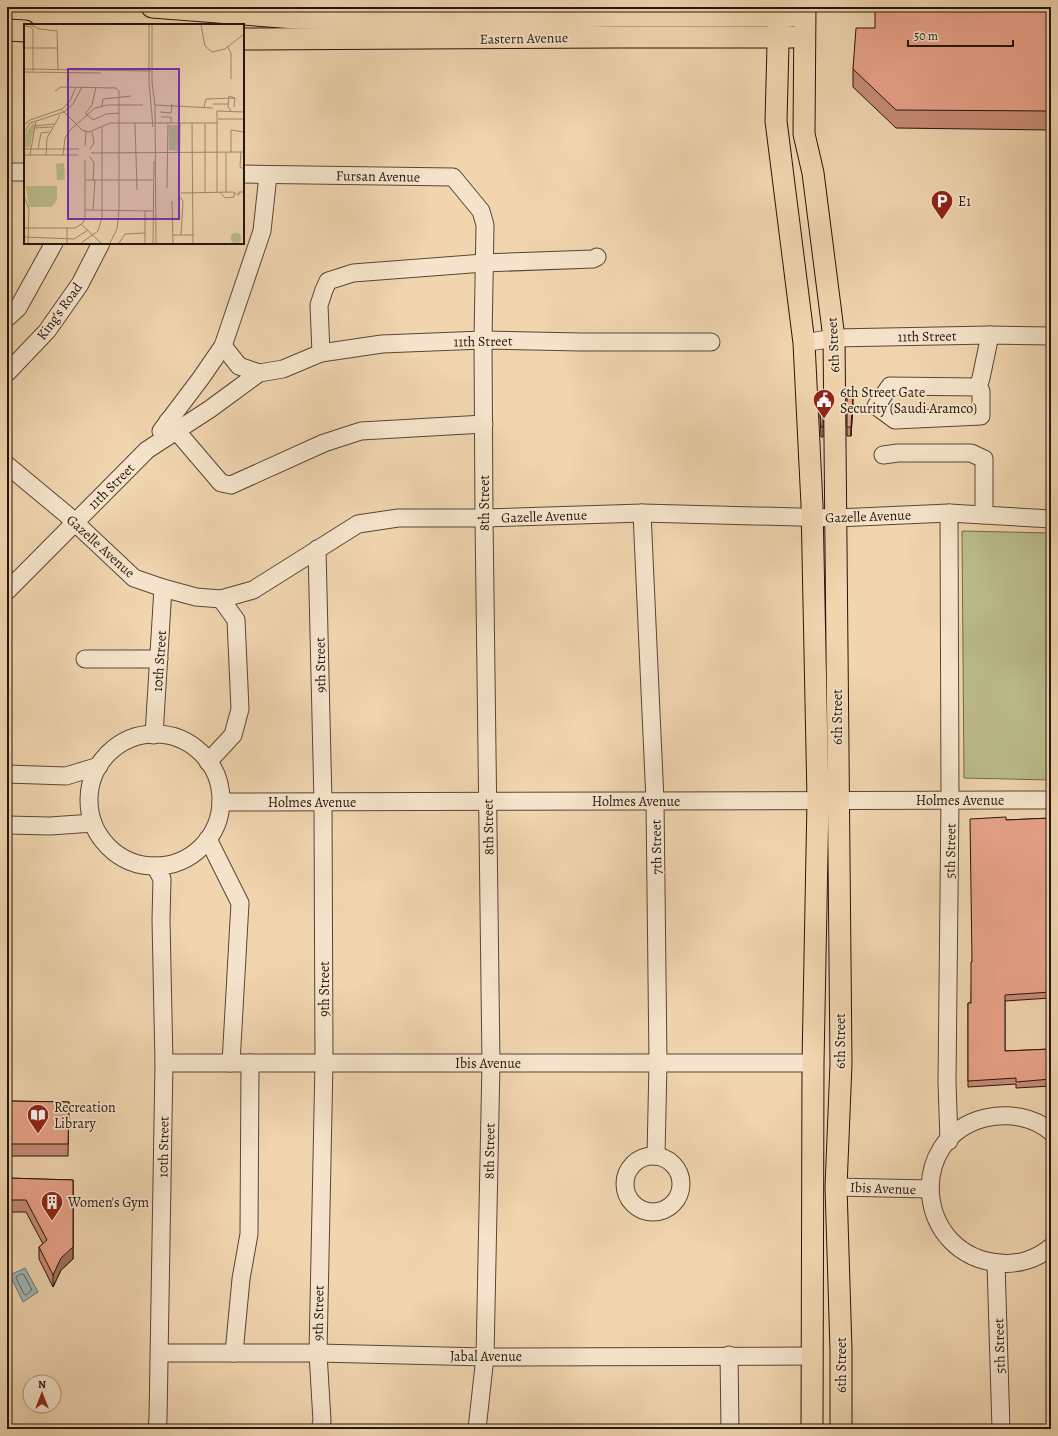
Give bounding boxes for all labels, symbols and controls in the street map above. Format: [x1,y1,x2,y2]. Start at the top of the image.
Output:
scale bar [908,22,1013,48]
inset map [24,24,244,244]
street label: Eastern Avenue [480,28,568,49]
text: 50 m [914,28,938,44]
street label: Fursan Avenue [336,166,420,187]
parking icon: E1 [929,188,955,221]
place label: E1 [958,192,971,211]
street label: King's Road [32,278,87,344]
street label: 6th Street [823,316,844,373]
street label: 11th Street [897,326,957,347]
street label: 11th Street [453,331,513,352]
place label: 6th Street Gate Security (Saudi Aramco) [840,383,977,418]
public building icon: 6th Street Gate Security (Saudi Aramco) [811,387,837,420]
street label: 11th Street [84,459,139,514]
street label: 8th Street [475,475,494,531]
street label: Gazelle Avenue [501,506,587,527]
street label: Gazelle Avenue [825,506,911,527]
street label: Gazelle Avenue [62,511,139,582]
street label: 10th Street [148,629,171,692]
street label: 9th Street [311,637,330,693]
street label: 6th Street [828,689,847,745]
street label: Holmes Avenue [916,791,1004,810]
street label: Holmes Avenue [592,792,680,811]
street label: Holmes Avenue [268,793,356,812]
street label: 8th Street [479,798,498,855]
street label: 7th Street [647,819,666,875]
street label: 5th Street [941,823,960,879]
street label: 9th Street [315,961,334,1017]
street label: 6th Street [831,1013,850,1069]
street label: Ibis Avenue [455,1054,521,1073]
place label: Recreation Library [54,1098,116,1133]
library icon: Recreation Library [25,1102,51,1135]
street label: 10th Street [153,1116,174,1178]
street label: 8th Street [480,1122,499,1179]
street label: Ibis Avenue [850,1178,916,1199]
building icon: Women's Gym [39,1189,65,1222]
place label: Women's Gym [67,1193,150,1212]
street label: 9th Street [309,1285,328,1341]
street label: 5th Street [989,1318,1010,1374]
street label: 6th Street [832,1337,851,1393]
street label: Jabal Avenue [450,1347,522,1366]
north arrow [22,1374,62,1414]
text: N [38,1377,46,1392]

